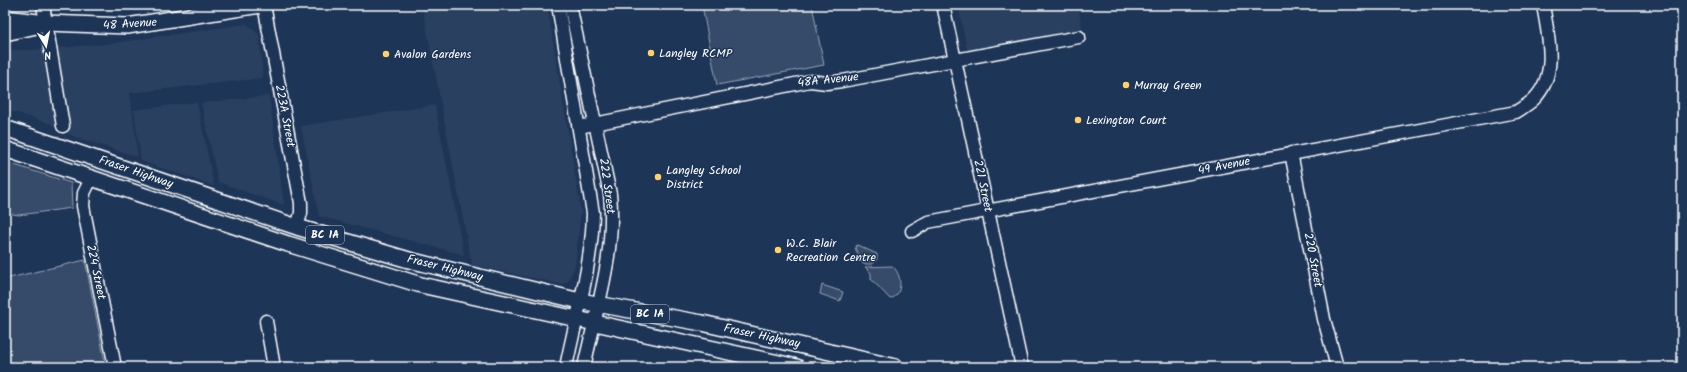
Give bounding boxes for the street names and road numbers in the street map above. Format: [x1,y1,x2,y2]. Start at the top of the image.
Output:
street label: 48 Avenue [102,13,158,35]
street label: 48A Avenue [797,67,860,93]
street label: 223A Street [270,83,300,149]
street label: Fraser Highway [96,150,176,194]
street label: 49 Avenue [1196,152,1252,180]
street label: 222 Street [594,157,620,215]
street label: 221 Street [968,158,998,214]
road number: BC 1A [306,226,344,244]
street label: 220 Street [1298,231,1328,289]
street label: 224 Street [81,243,111,302]
street label: Fraser Highway [405,249,485,287]
road number: BC 1A [631,305,669,323]
street label: Fraser Highway [722,319,802,353]

